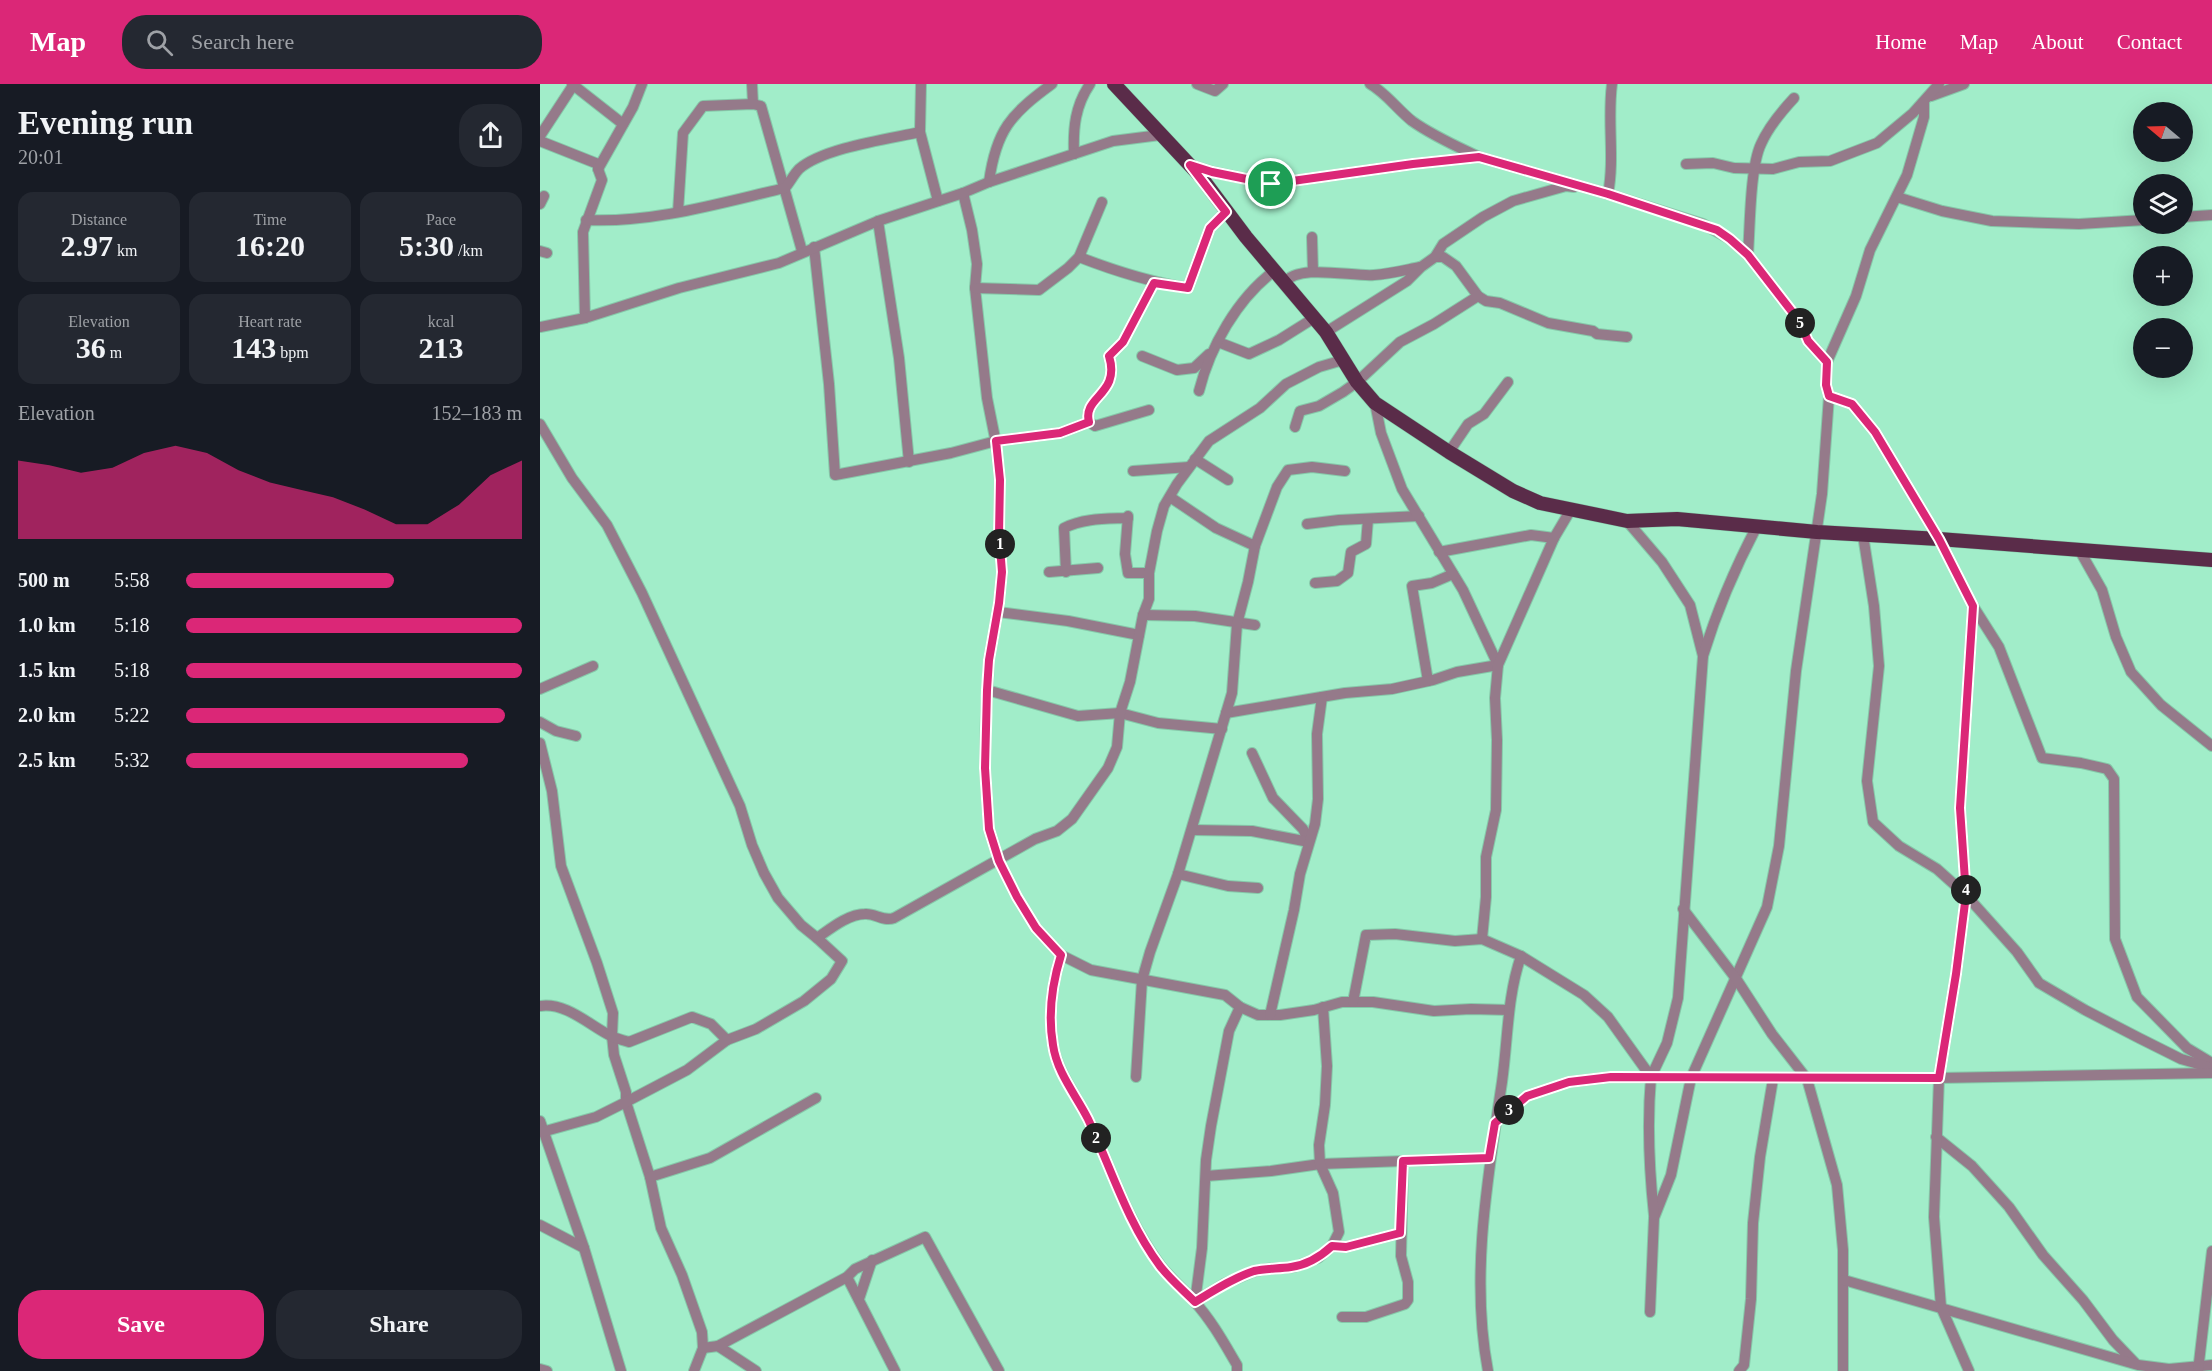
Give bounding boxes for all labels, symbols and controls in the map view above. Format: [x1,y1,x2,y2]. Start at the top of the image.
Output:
search box [122,15,542,69]
text: Map [30,26,86,57]
icon: search [143,26,176,59]
text: Search here [191,29,294,54]
text: Home [1875,30,1927,54]
text: Map [1960,30,1998,54]
text: About [2031,30,2084,54]
text: Contact [2117,30,2182,54]
north arrow [2133,102,2193,162]
map controls [2133,102,2193,378]
button: share [459,104,522,167]
text: Evening run [18,105,193,141]
text: 20:01 [18,146,64,168]
pin [1245,158,1296,209]
icon: arrive [1254,167,1287,200]
button: layers [2133,174,2193,234]
text: Distance [71,211,127,228]
text: Time [253,211,287,228]
text: Pace [426,211,456,228]
text: 2.97 [61,229,113,262]
text: 16:20 [235,229,305,262]
text: 5:30 [399,229,454,262]
text: km [113,242,137,259]
text: /km [454,242,483,259]
button: + [2133,246,2193,306]
pin: 5 [1785,308,1815,338]
text: Elevation [68,313,130,330]
text: Heart rate [238,313,302,330]
text: kcal [428,313,454,330]
text: 5 [1796,314,1804,331]
button: − [2133,318,2193,378]
text: 36 [76,331,106,364]
text: 143 [231,331,276,364]
text: 213 [419,331,464,364]
text: m [106,344,122,361]
text: bpm [276,344,309,361]
text: Elevation [18,402,95,424]
text: 152–183 m [431,402,522,424]
pin: 1 [985,529,1015,559]
text: 1 [996,535,1004,552]
text: 500 m [18,569,70,591]
text: 5:58 [114,569,150,591]
text: 1.0 km [18,614,76,636]
text: 5:18 [114,614,150,636]
text: 1.5 km [18,659,76,681]
text: 5:18 [114,659,150,681]
text: 2.0 km [18,704,76,726]
text: 5:22 [114,704,150,726]
text: 2.5 km [18,749,76,771]
text: 5:32 [114,749,150,771]
pin: 4 [1951,875,1981,905]
text: 4 [1962,881,1970,898]
pin: 3 [1494,1095,1524,1125]
text: 3 [1505,1101,1513,1118]
pin: 2 [1081,1123,1111,1153]
text: 2 [1092,1129,1100,1146]
button: Save [18,1290,264,1359]
button: Share [276,1290,522,1359]

